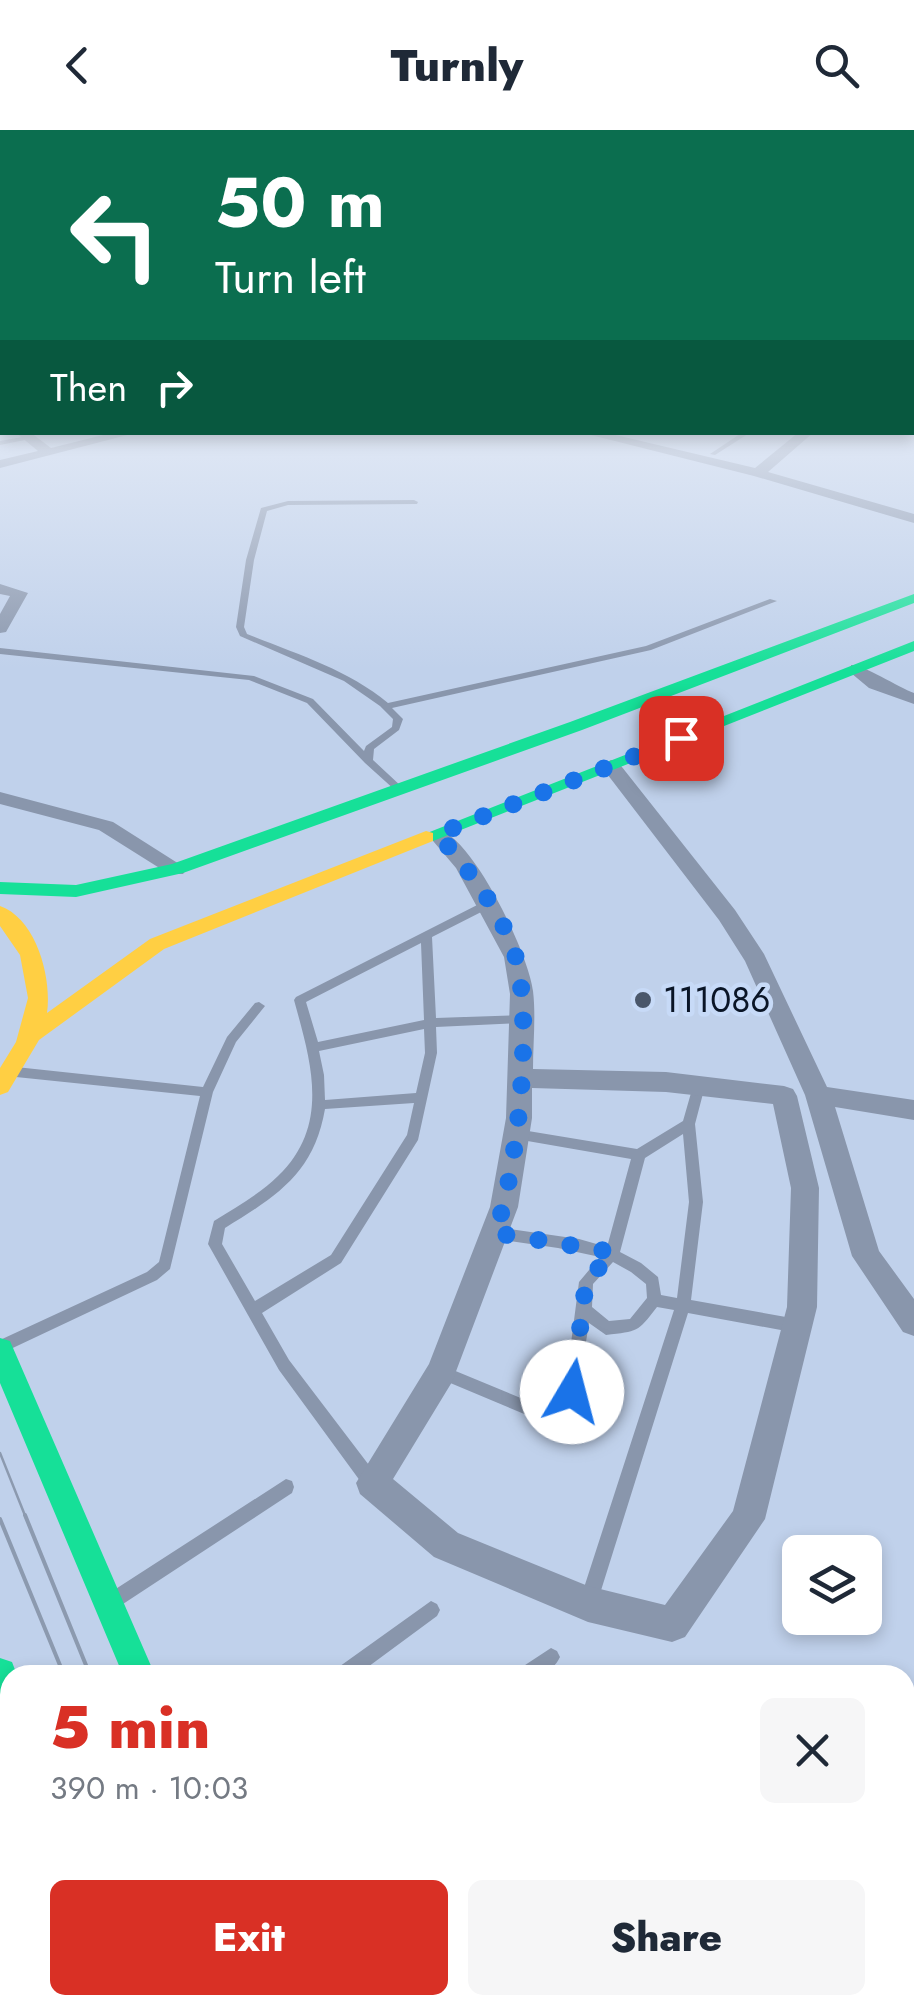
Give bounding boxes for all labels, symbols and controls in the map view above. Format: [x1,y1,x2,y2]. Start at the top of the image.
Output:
text: Turnly [391,33,523,98]
icon: back [50,38,105,93]
icon: search [809,38,864,93]
text: 50 m [215,152,385,253]
icon: left [50,170,180,300]
text: Turn left [215,245,366,310]
text: Then [50,360,127,415]
icon: right [147,360,202,415]
pin [639,696,724,781]
icon: arrive [654,711,709,766]
place label: 111086 [663,975,771,1025]
marker: 111086 [632,989,654,1011]
position arrow [520,1340,624,1444]
map controls [782,1535,882,1635]
button: layers [782,1535,882,1635]
text: 5 min [50,1684,210,1771]
button: close [760,1698,865,1803]
text: 390 m · 10:03 [50,1765,248,1811]
button: Exit [50,1880,448,1995]
button: Share [468,1880,865,1995]

